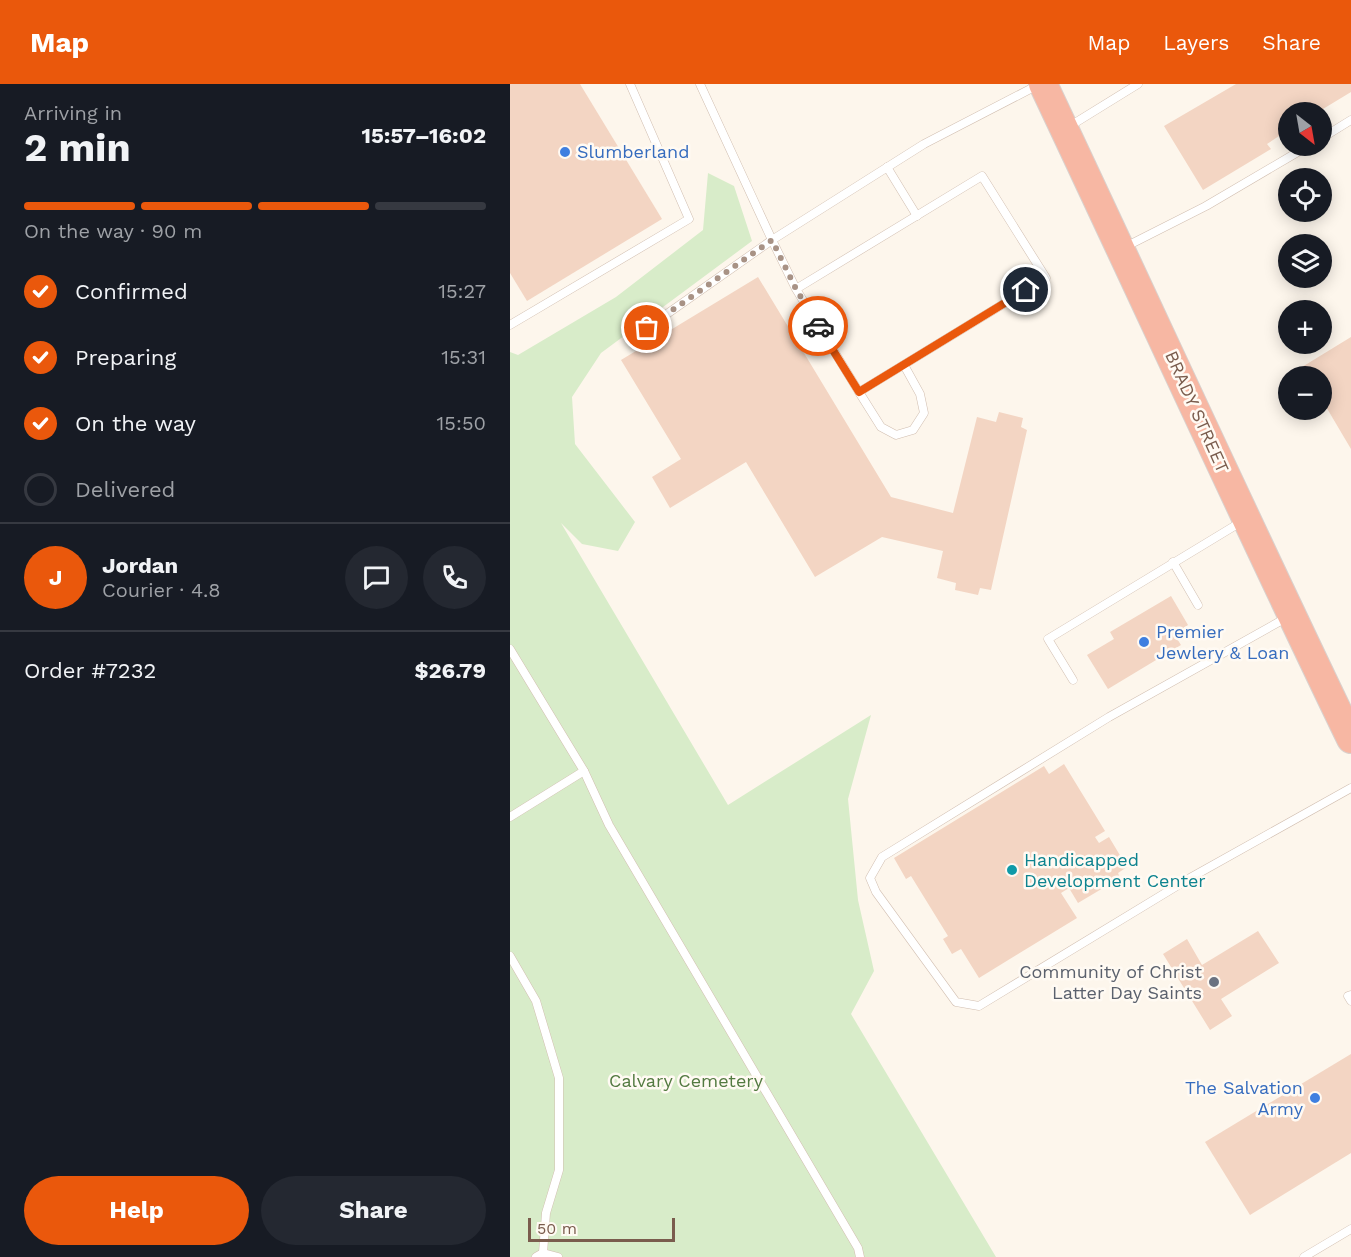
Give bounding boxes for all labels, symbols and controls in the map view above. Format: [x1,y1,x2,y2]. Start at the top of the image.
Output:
text: Map [30,26,89,59]
text: Map [1087,30,1130,55]
text: Layers [1163,30,1229,55]
text: Share [1262,30,1321,55]
text: Arriving in [24,101,122,125]
north arrow [1278,102,1332,156]
map controls [1278,102,1332,420]
text: 15:57–16:02 [361,123,486,148]
text: 2 min [24,125,131,170]
place label: Slumberland [577,141,689,162]
marker: Slumberland [558,145,572,159]
button: locate [1278,168,1332,222]
text: On the way · 90 m [24,219,202,243]
button: layers [1278,234,1332,288]
pin [1000,264,1051,315]
icon: home [1009,273,1042,306]
icon: check [24,275,57,308]
text: Confirmed [75,279,188,304]
text: 15:27 [438,279,486,303]
courier [788,296,848,356]
button: + [1278,300,1332,354]
pin [621,302,672,353]
icon: car [802,310,835,343]
icon: bag [630,311,663,344]
icon: check [24,341,57,374]
text: Preparing [75,345,176,370]
text: 15:31 [441,345,486,369]
street label: BRADY STREET [1161,347,1234,476]
button: − [1278,366,1332,420]
icon: check [24,407,57,440]
text: On the way [75,411,196,436]
text: 15:50 [437,411,486,435]
text: Delivered [75,477,175,502]
button: chat [345,546,408,609]
button: phone [423,546,486,609]
text: Jordan [102,553,178,578]
text: J [49,565,62,590]
text: Courier · 4.8 [102,578,221,602]
place label: Premier Jewlery & Loan [1156,621,1289,663]
marker: Premier Jewlery & Loan [1137,635,1151,649]
text: Order #7232 [24,658,156,683]
text: $26.79 [414,658,486,683]
place label: Handicapped Development Center [1024,849,1206,891]
marker: Handicapped Development Center [1005,863,1019,877]
place label: Community of Christ Latter Day Saints [1019,961,1202,1003]
marker: Community of Christ Latter Day Saints [1207,975,1221,989]
park label: Calvary Cemetery [609,1070,764,1091]
place label: The Salvation Army [1185,1077,1304,1119]
marker: The Salvation Army [1308,1091,1322,1105]
button: Help [24,1176,249,1245]
button: Share [261,1176,486,1245]
scale bar [528,1215,675,1242]
text: 50 m [537,1219,577,1238]

